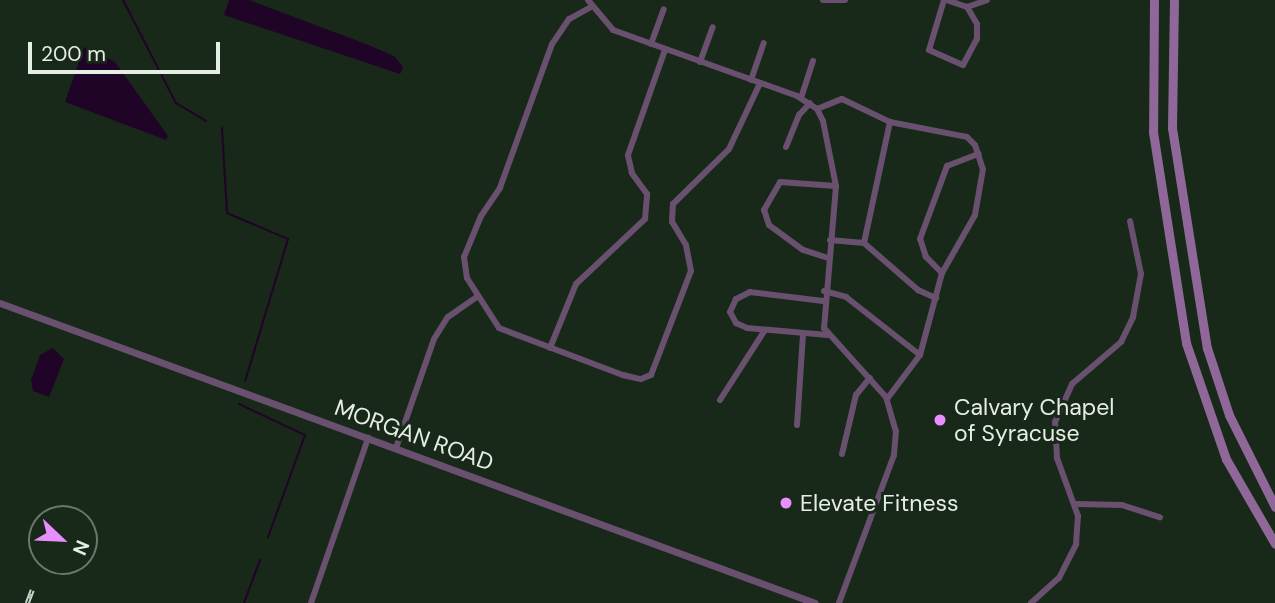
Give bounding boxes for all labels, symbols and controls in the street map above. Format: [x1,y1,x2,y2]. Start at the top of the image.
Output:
scale bar [32,28,224,72]
text: 200 m [41,40,106,68]
street label: MORGAN ROAD [331,393,497,477]
place label: Calvary Chapel of Syracuse [954,393,1114,447]
marker: Calvary Chapel of Syracuse [932,412,948,428]
place label: Elevate Fitness [800,489,959,517]
marker: Elevate Fitness [778,495,794,511]
north arrow [28,505,98,575]
text: N [67,536,95,559]

